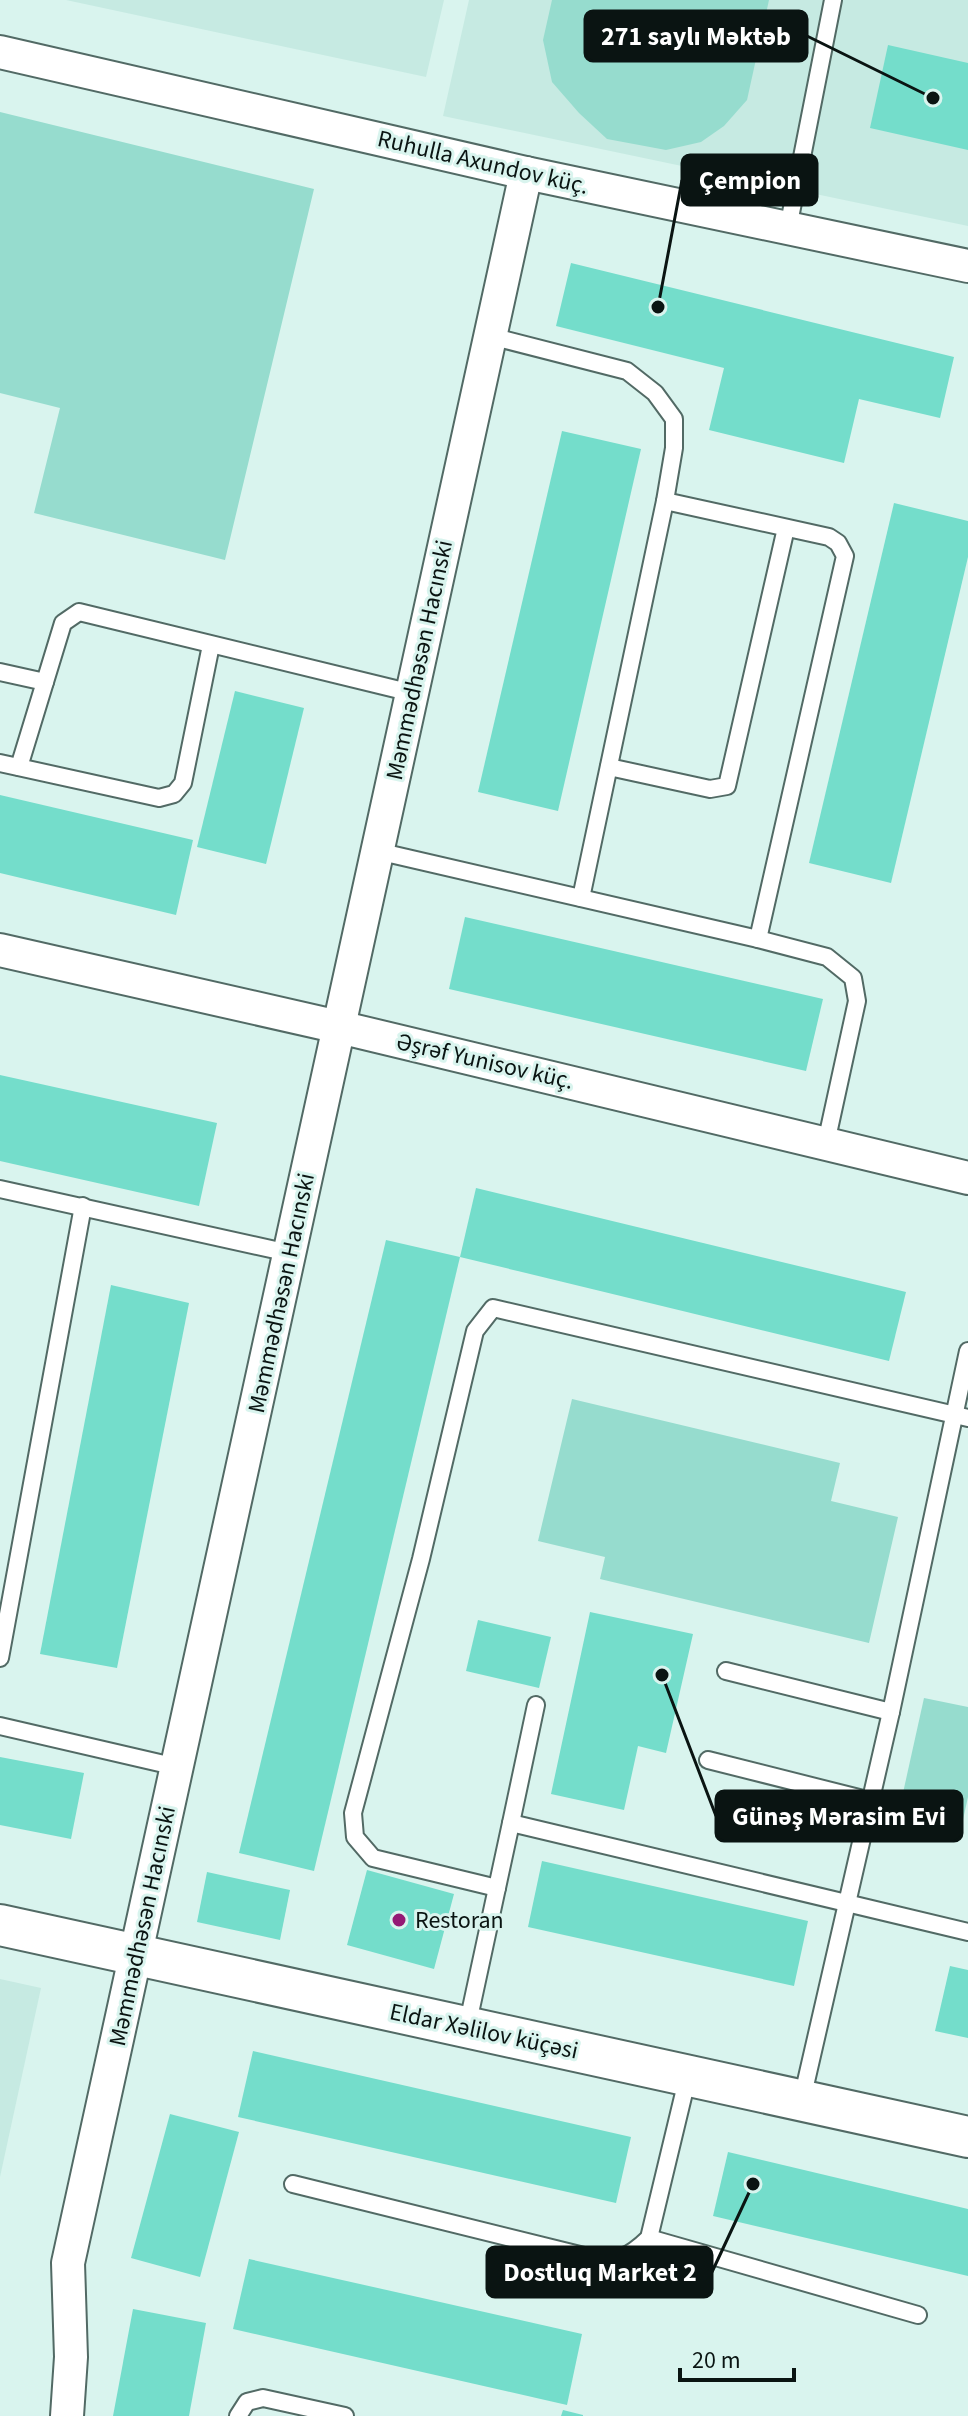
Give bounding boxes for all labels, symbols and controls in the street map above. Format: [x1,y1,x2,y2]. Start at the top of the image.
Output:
callout: 271 saylı Məktəb [585,11,807,61]
text: 271 saylı Məktəb [601,18,791,55]
street label: Ruhulla Axundov küç. [374,121,592,204]
callout: Çempion [682,155,817,205]
text: Çempion [699,162,801,199]
street label: Məmmədhəsən Hacınski [377,537,462,783]
street label: Əşrəf Yunisov küç. [393,1024,577,1099]
street label: Məmmədhəsən Hacınski [239,1170,324,1416]
callout: Günəş Mərasim Evi [716,1791,962,1841]
text: Günəş Mərasim Evi [732,1798,946,1835]
street label: Məmmədhəsən Hacınski [100,1803,185,2049]
place label: Restoran [415,1903,504,1938]
marker: Restoran [390,1911,408,1929]
street label: Eldar Xəlilov küçəsi [386,1994,581,2069]
callout: Dostluq Market 2 [487,2247,712,2297]
text: Dostluq Market 2 [503,2254,697,2291]
scale bar [680,2332,794,2382]
text: 20 m [692,2343,741,2378]

